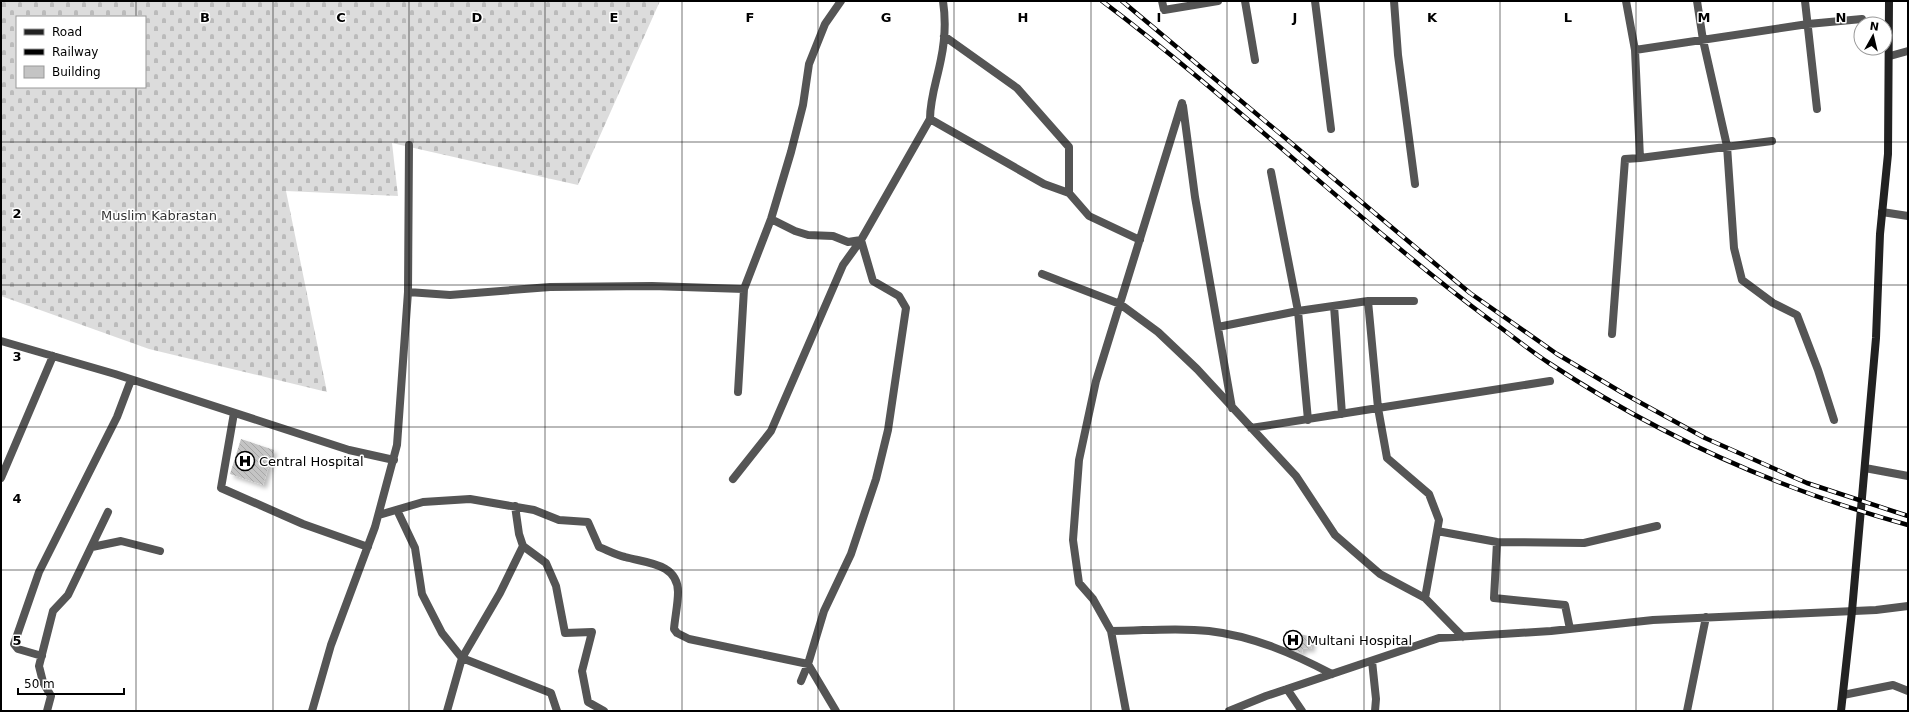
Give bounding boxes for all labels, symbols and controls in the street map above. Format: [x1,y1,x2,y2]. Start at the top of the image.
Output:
text: B [200,10,210,25]
text: C [336,10,346,25]
text: D [472,10,483,25]
text: E [610,10,618,25]
text: F [746,10,754,25]
text: G [881,10,891,25]
text: H [1018,10,1028,25]
text: I [1157,10,1161,25]
text: J [1292,10,1297,25]
text: K [1427,10,1438,25]
text: L [1564,10,1572,25]
text: M [1698,10,1710,25]
text: N [1836,10,1846,25]
legend [16,16,146,88]
north arrow [1853,16,1893,56]
text: N [1869,20,1880,34]
text: Road [52,25,82,39]
text: Railway [52,45,98,59]
text: Building [52,65,101,79]
text: 2 [12,206,22,221]
park label: Muslim Kabrastan [101,208,217,223]
text: 3 [12,349,22,364]
hospital icon: Central Hospital [234,450,256,472]
place label: Central Hospital [259,454,364,469]
text: 4 [12,491,22,506]
hospital icon: Multani Hospital [1282,629,1304,651]
text: 5 [12,633,22,648]
place label: Multani Hospital [1307,633,1412,648]
scale bar [18,670,124,696]
text: 50 m [24,677,55,691]

